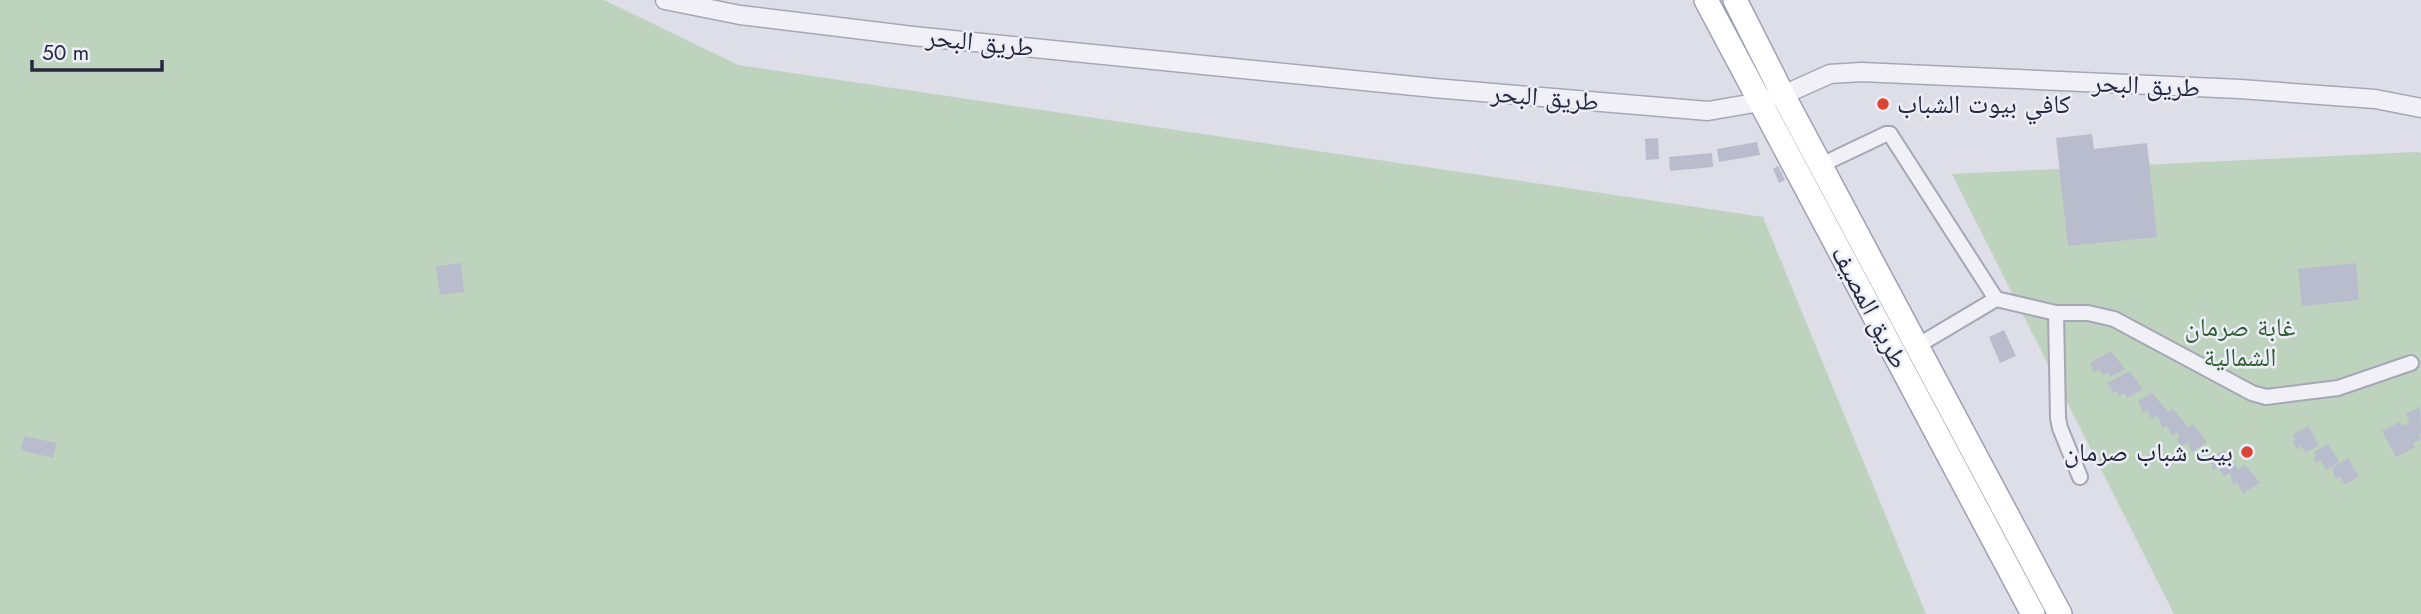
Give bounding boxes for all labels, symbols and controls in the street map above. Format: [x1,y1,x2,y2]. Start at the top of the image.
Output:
street label: طريق البحر [923,17,1036,67]
scale bar [32,28,161,72]
text: 50 m [42,38,89,68]
street label: طريق البحر [2090,63,2201,107]
street label: طريق البحر [1488,73,1601,121]
place label: كافي بيوت الشباب [1897,85,2071,125]
marker: كافي بيوت الشباب [1875,96,1891,112]
street label: طريق المصيف [1822,239,1918,375]
park label: غابة صرمان الشمالية [2184,308,2296,376]
place label: بيت شباب صرمان [2064,433,2233,471]
marker: بيت شباب صرمان [2239,444,2255,460]

